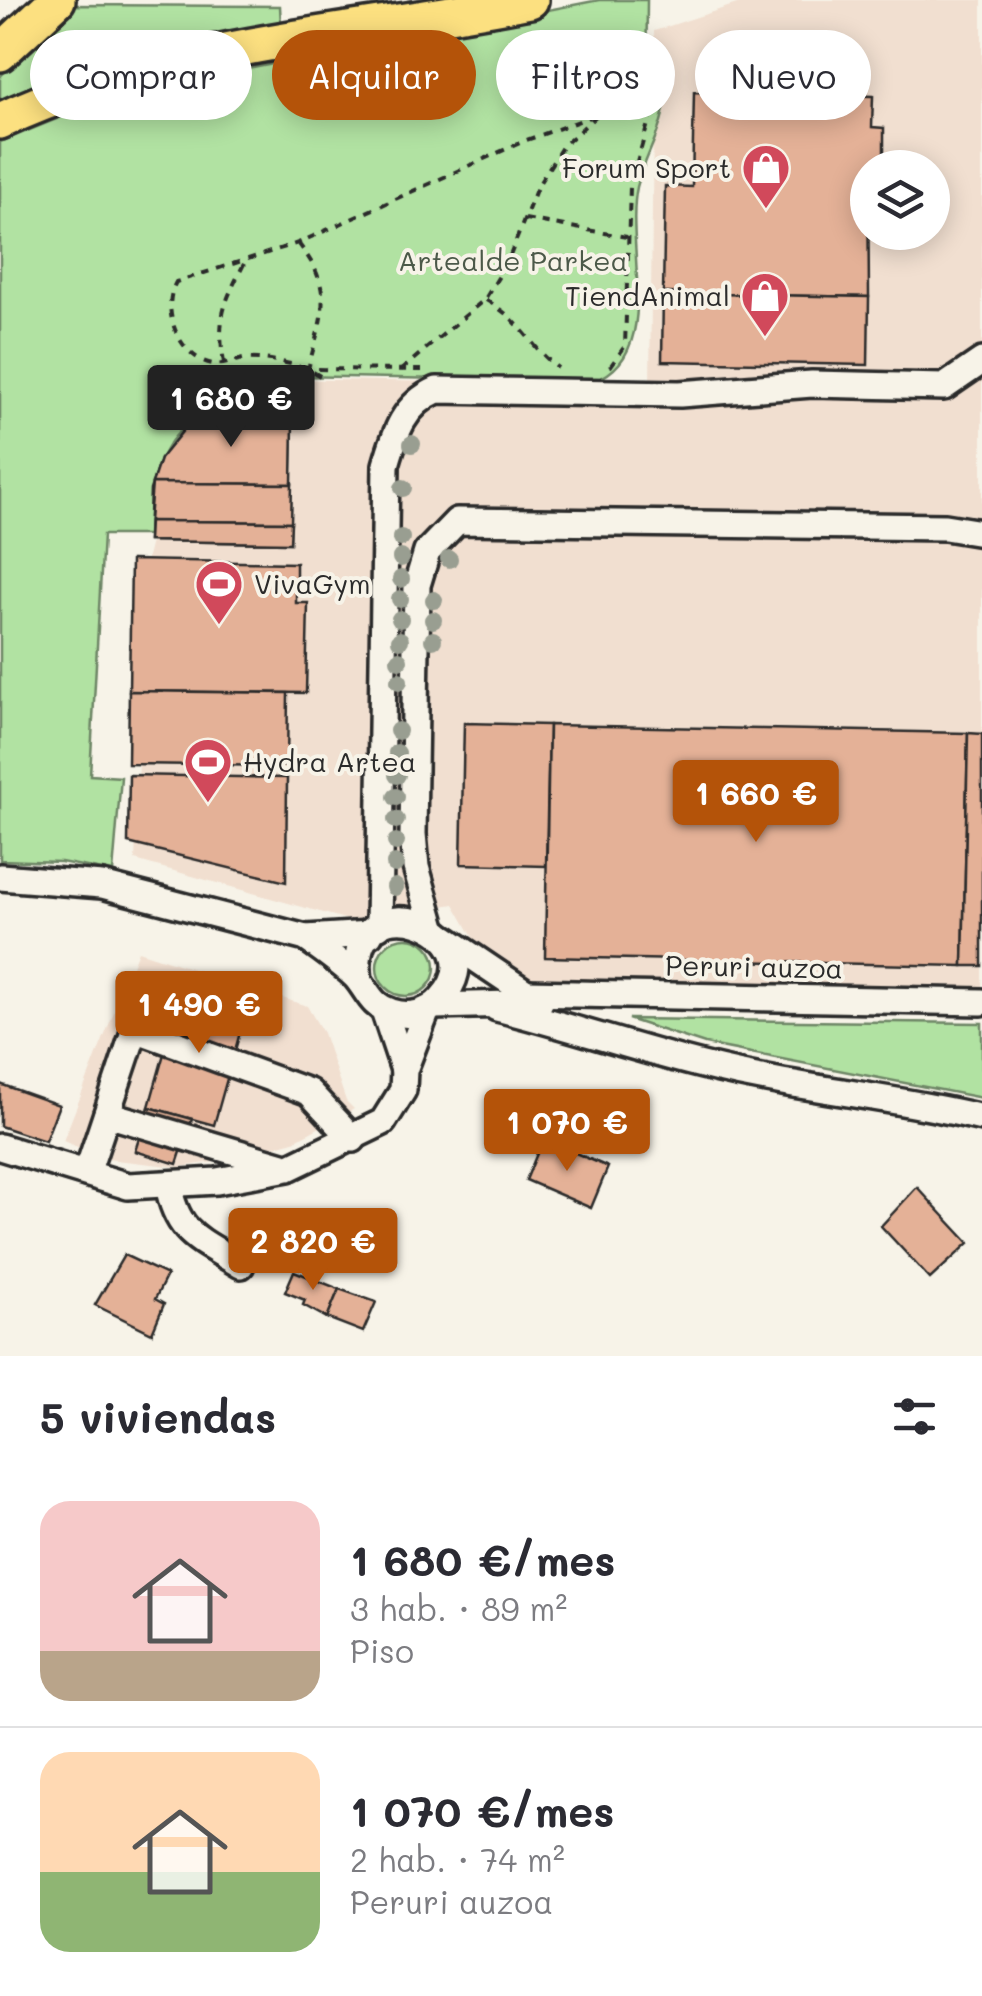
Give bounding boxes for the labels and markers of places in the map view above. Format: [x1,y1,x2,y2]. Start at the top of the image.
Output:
shop icon: Forum Sport [740,142,792,210]
place label: Forum Sport [562,149,731,185]
shop icon: TiendAnimal [739,270,791,338]
place label: TiendAnimal [565,277,730,313]
pin: 1 680 € [139,365,323,450]
sports icon: VivaGym [193,558,245,626]
place label: VivaGym [254,565,371,601]
sports icon: Hydra Artea [182,736,234,804]
place label: Hydra Artea [243,743,416,779]
pin: 1 660 € [664,760,848,845]
pin: 1 490 € [107,971,291,1056]
pin: 1 070 € [475,1089,659,1174]
pin: 2 820 € [221,1208,405,1293]

